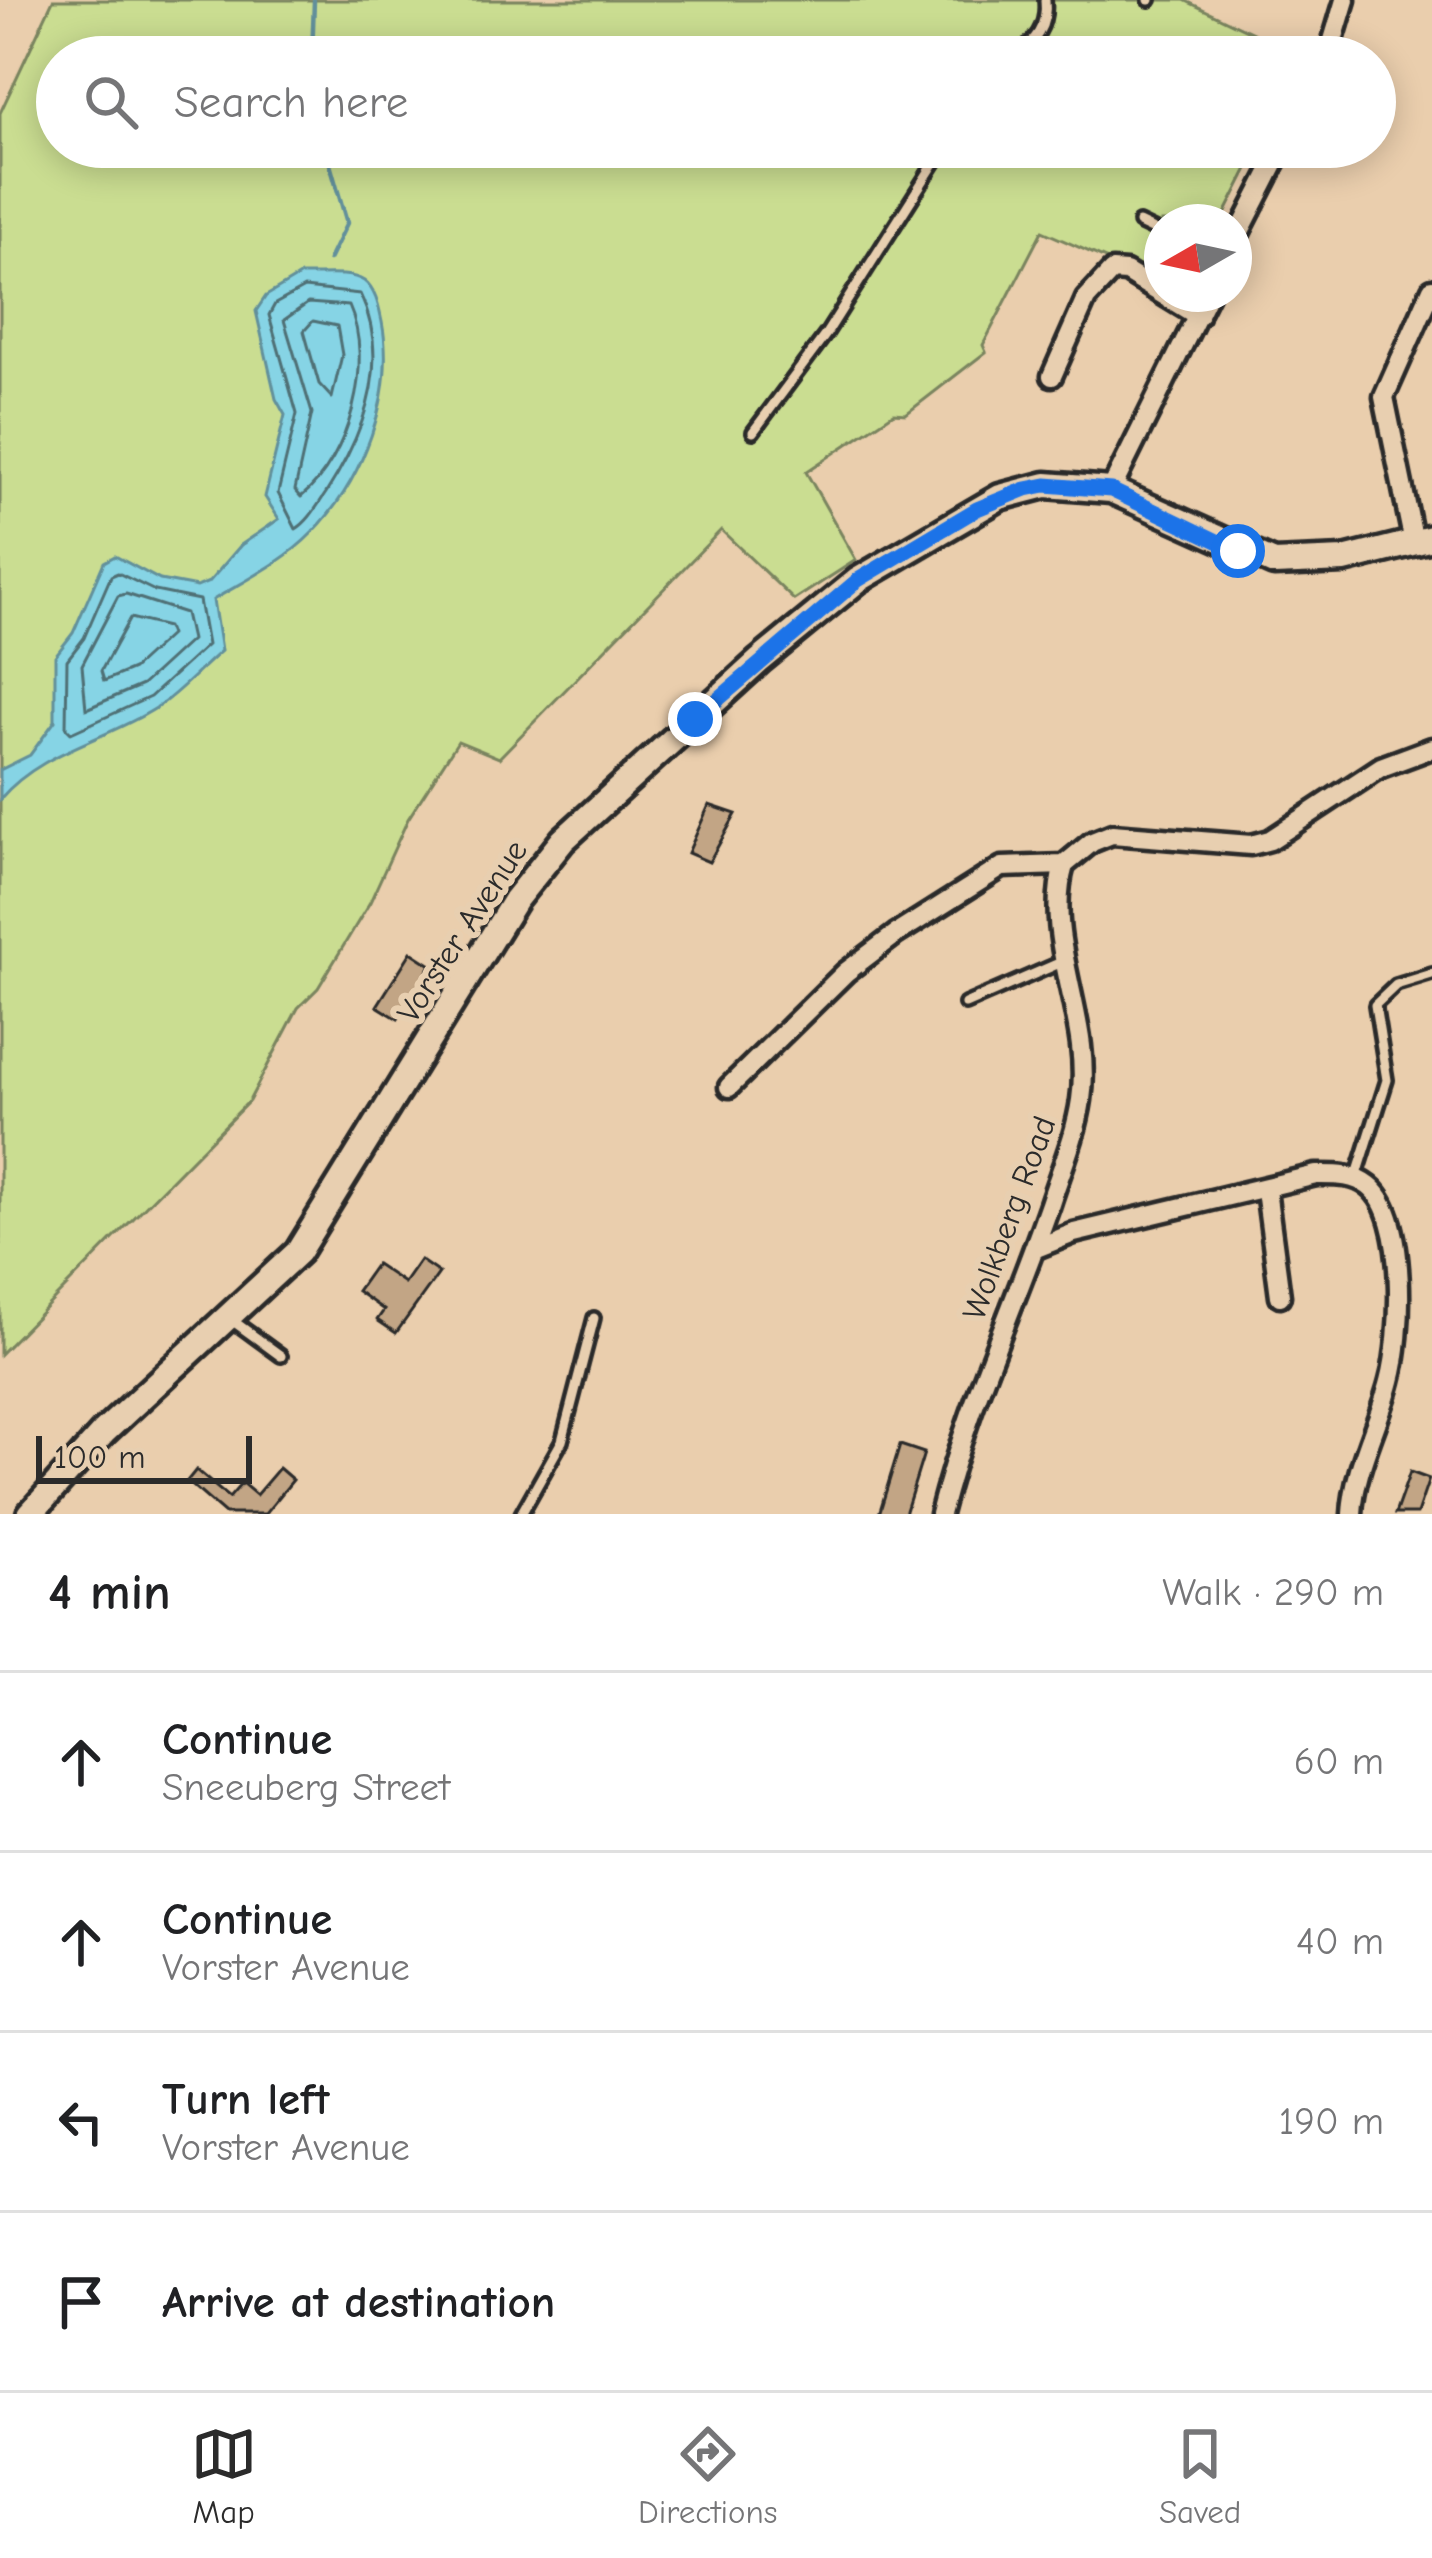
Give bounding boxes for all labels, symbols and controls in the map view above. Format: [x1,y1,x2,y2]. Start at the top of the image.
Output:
search box [36,36,1396,168]
icon: search [78,69,144,135]
text: Search here [174,76,408,128]
north arrow [1144,204,1252,312]
route start [1211,524,1265,578]
route end [668,692,722,746]
street label: Vorster Avenue [389,833,535,1029]
street label: Wolkberg Road [955,1111,1063,1325]
scale bar [36,1430,252,1483]
text: 100 m [54,1438,146,1476]
text: 4 min [48,1563,171,1622]
text: Walk · 290 m [1162,1570,1384,1615]
text: Continue [162,1713,332,1765]
icon: ahead [48,1729,114,1795]
text: 60 m [1294,1739,1384,1784]
text: Sneeuberg Street [162,1765,450,1810]
text: Continue [162,1893,332,1945]
icon: ahead [48,1909,114,1975]
text: 40 m [1296,1919,1384,1964]
text: Vorster Avenue [162,1945,410,1990]
text: Turn left [162,2073,329,2125]
icon: left [48,2089,114,2155]
text: 190 m [1279,2099,1384,2144]
text: Vorster Avenue [162,2125,410,2170]
icon: arrive [48,2269,114,2335]
text: Arrive at destination [162,2276,555,2328]
tab: Map [191,2421,257,2531]
tab: Directions [638,2421,778,2531]
tab: Saved [1159,2421,1241,2531]

